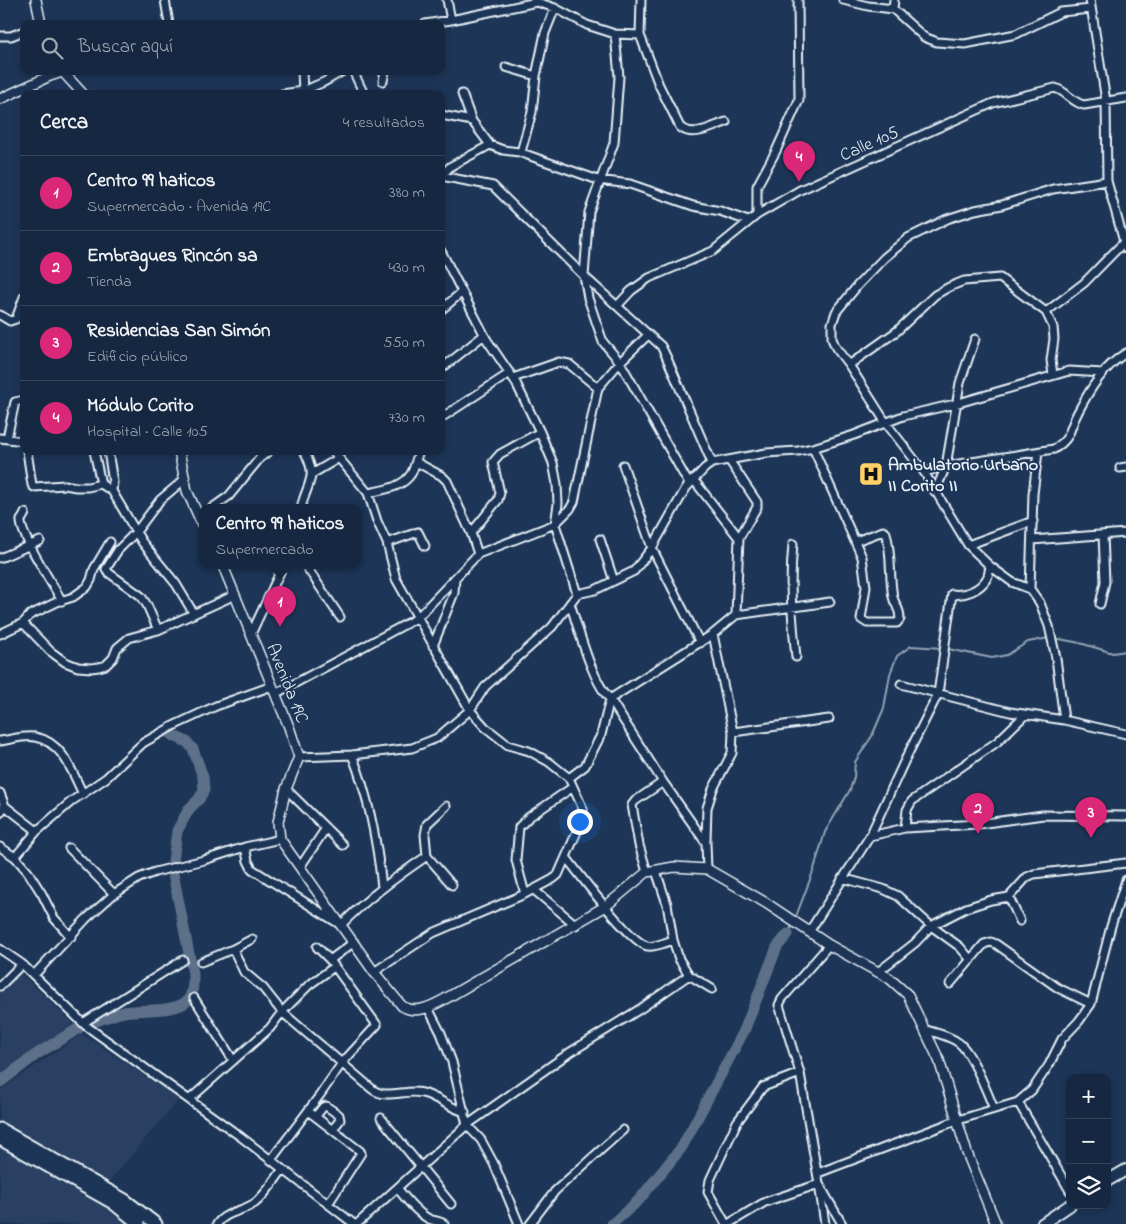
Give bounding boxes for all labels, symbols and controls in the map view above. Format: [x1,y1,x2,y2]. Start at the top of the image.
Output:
search box [20,20,445,75]
icon: search [38,34,66,62]
text: Buscar aquí [78,34,173,61]
text: Cerca [40,108,88,138]
text: 4 resultados [343,111,425,135]
street label: Calle 105 [836,120,903,169]
pin: 4 [783,141,815,182]
text: Centro 99 haticos [87,168,215,195]
text: 1 [53,181,59,205]
text: 380 m [389,181,425,205]
text: Supermercado · Avenida 19C [87,195,271,219]
text: Embragues Rincón sa [87,243,257,270]
text: 2 [52,256,60,280]
text: 430 m [388,256,425,280]
text: Tienda [87,270,132,294]
text: Residencias San Simón [87,318,270,345]
text: 3 [53,331,59,355]
text: 550 m [383,331,425,355]
text: Edificio público [87,345,188,369]
text: Módulo Corito [87,393,194,420]
text: 4 [53,406,59,430]
text: 730 m [388,406,425,430]
text: Hospital · Calle 105 [87,420,208,444]
place label: Ambulatorio Urbano II Corito II [888,453,1038,500]
hospital icon: Ambulatorio Urbano II Corito II [858,461,884,487]
popup [199,504,361,569]
text: Centro 99 haticos [216,511,344,538]
text: Supermercado [216,538,314,562]
pin: 1 [264,586,296,627]
street label: Avenida 19C [258,640,314,728]
pin: 2 [962,793,994,834]
pin: 3 [1075,797,1107,838]
your location [567,809,593,835]
map controls [1066,1074,1111,1209]
button: + [1066,1074,1111,1119]
button: − [1066,1119,1111,1164]
button: layers [1066,1164,1111,1209]

